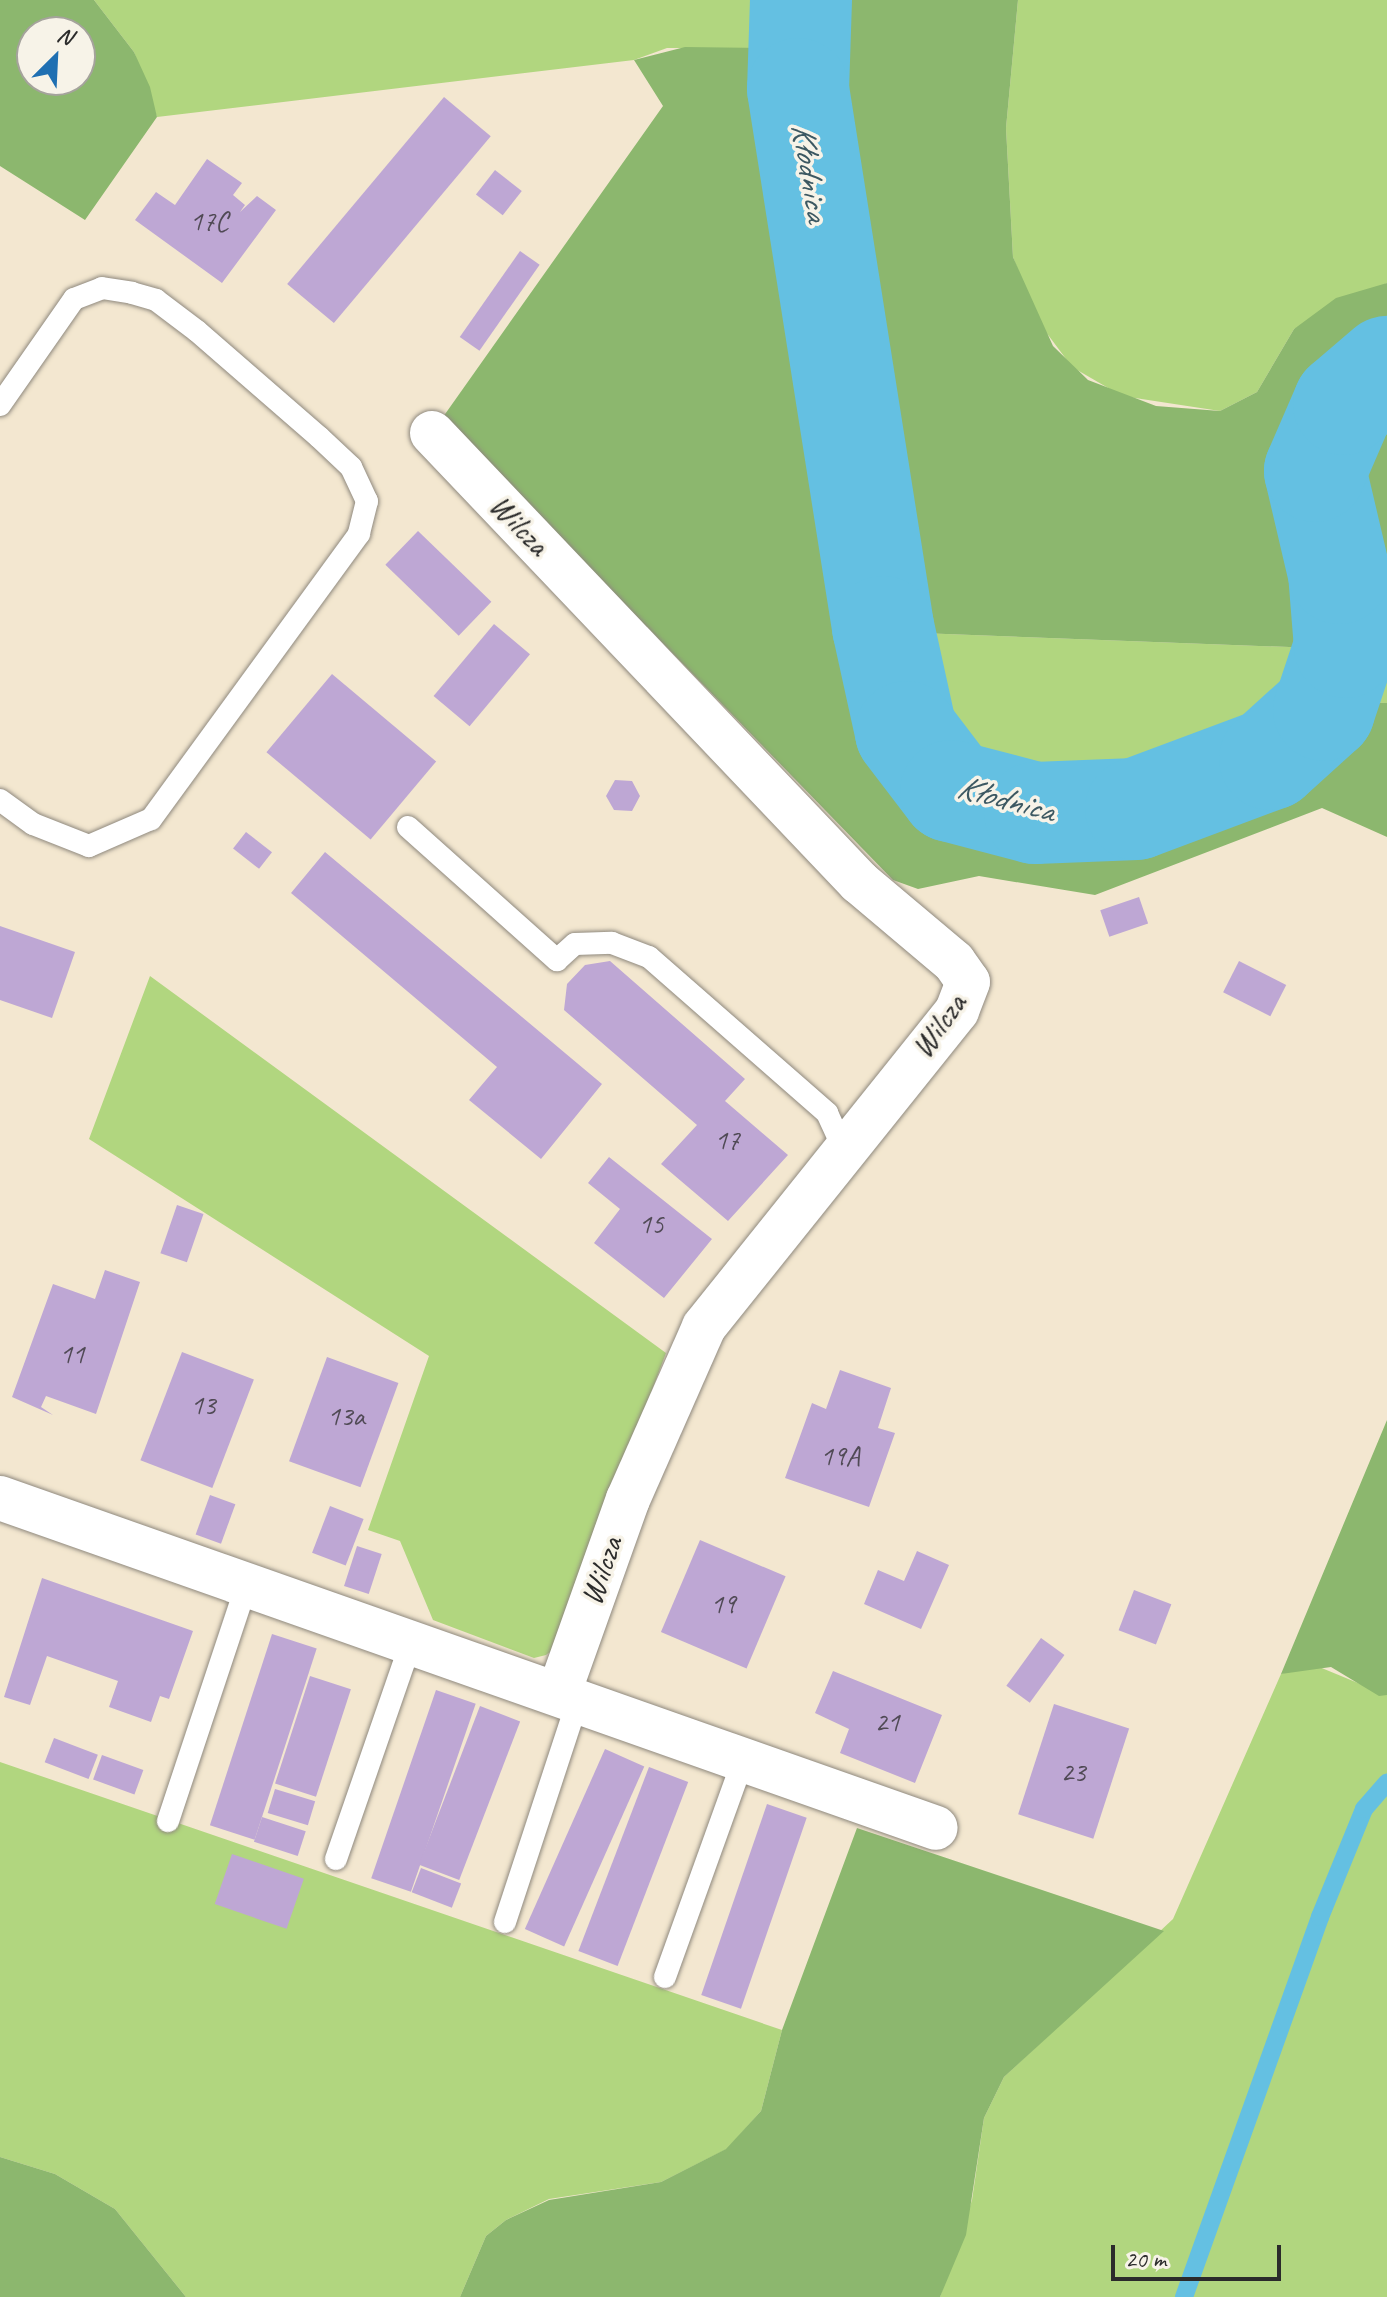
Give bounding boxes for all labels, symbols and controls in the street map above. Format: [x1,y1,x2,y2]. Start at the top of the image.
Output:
north arrow [16,16,96,96]
text: N [53,20,77,51]
water label: Kłodnica [783,120,839,224]
house number: 17C [190,204,228,238]
street label: Wilcza [481,487,557,563]
water label: Kłodnica [953,766,1059,830]
street label: Wilcza [903,987,975,1065]
house number: 17 [714,1123,740,1157]
house number: 15 [638,1207,664,1241]
house number: 11 [59,1337,85,1371]
house number: 13 [190,1388,216,1422]
house number: 13a [327,1399,365,1433]
house number: 19A [820,1439,860,1473]
street label: Wilcza [573,1532,631,1610]
house number: 19 [710,1587,736,1621]
house number: 21 [874,1705,900,1739]
house number: 23 [1060,1755,1086,1789]
scale bar [1115,2229,1285,2279]
text: 20 m [1125,2244,1166,2274]

